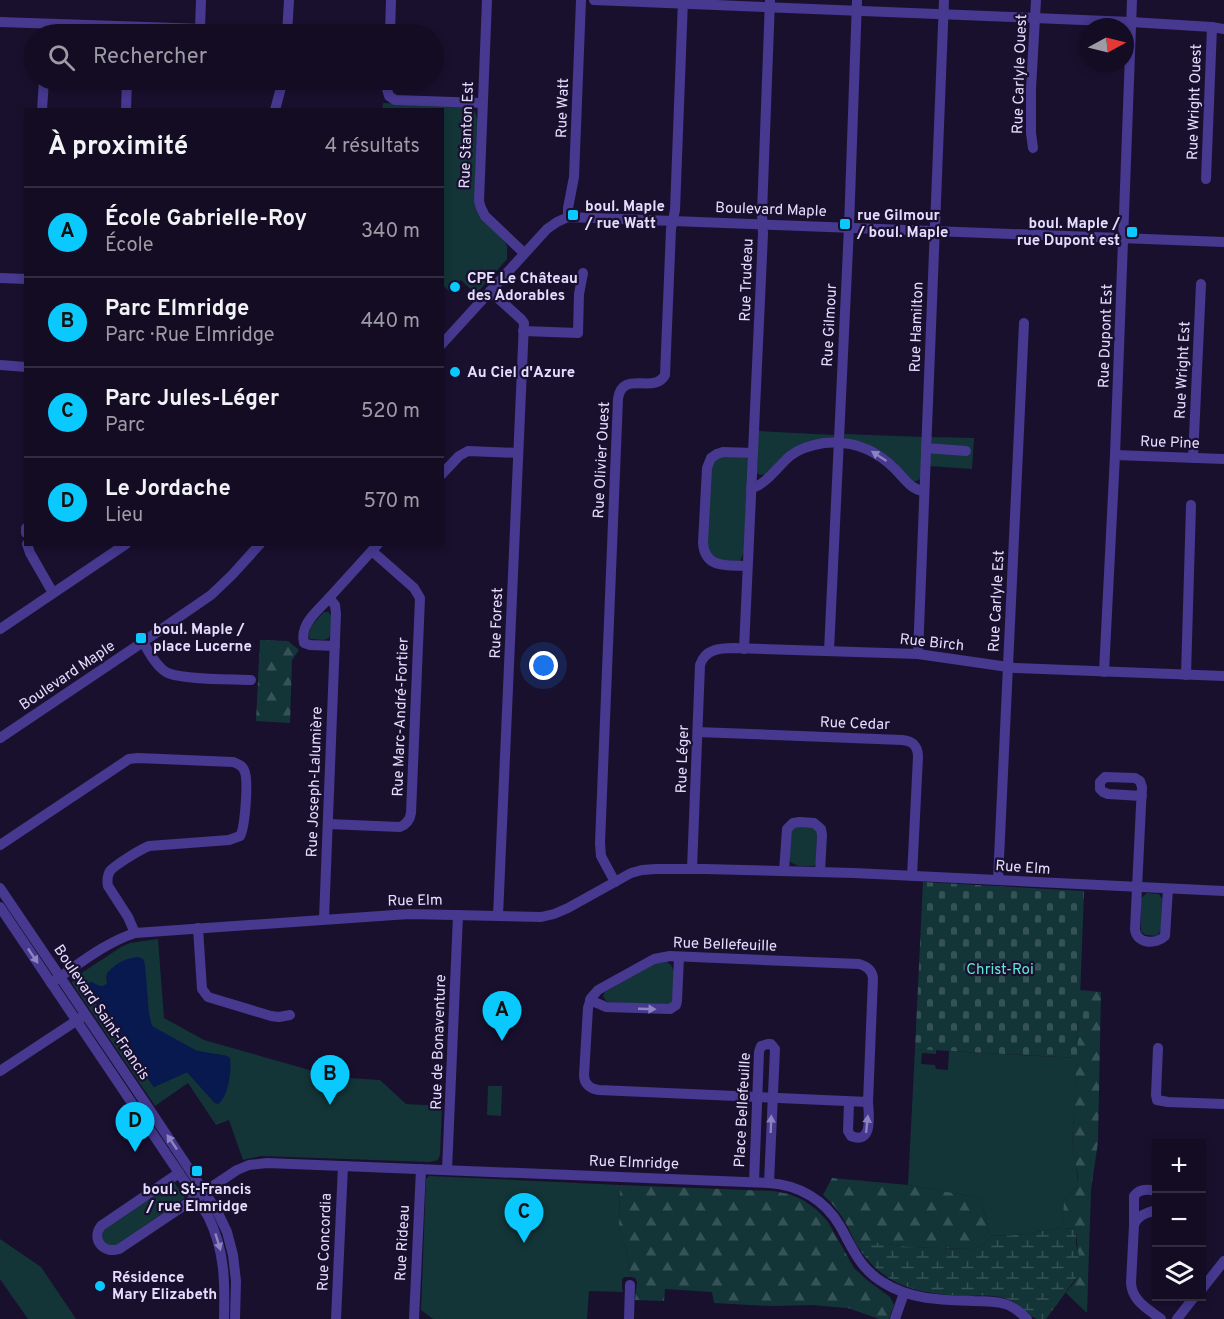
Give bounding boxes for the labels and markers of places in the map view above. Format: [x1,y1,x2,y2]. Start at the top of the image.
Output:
place label: boul. Maple / rue Watt [584,198,665,234]
place label: rue Gilmour / boul. Maple [856,207,948,243]
marker: boul. Maple / rue Watt [566,208,580,222]
place label: boul. Maple / rue Dupont est [1017,215,1120,251]
marker: rue Gilmour / boul. Maple [838,217,852,231]
marker: boul. Maple / rue Dupont est [1125,225,1139,239]
place label: CPE Le Château des Adorables [467,270,578,306]
marker: CPE Le Château des Adorables [448,280,462,294]
place label: Au Ciel d'Azure [467,364,575,383]
marker: Au Ciel d'Azure [448,365,462,379]
place label: boul. Maple / place Lucerne [153,621,252,657]
marker: boul. Maple / place Lucerne [134,631,148,645]
pin: A [482,992,522,1041]
pin: B [310,1056,350,1105]
pin: D [116,1102,154,1152]
marker: boul. St-Francis / rue Elmridge [190,1164,204,1178]
place label: boul. St-Francis / rue Elmridge [143,1181,251,1217]
pin: C [504,1194,544,1243]
place label: Résidence Mary Elizabeth [112,1269,217,1305]
marker: Résidence Mary Elizabeth [93,1279,107,1293]

